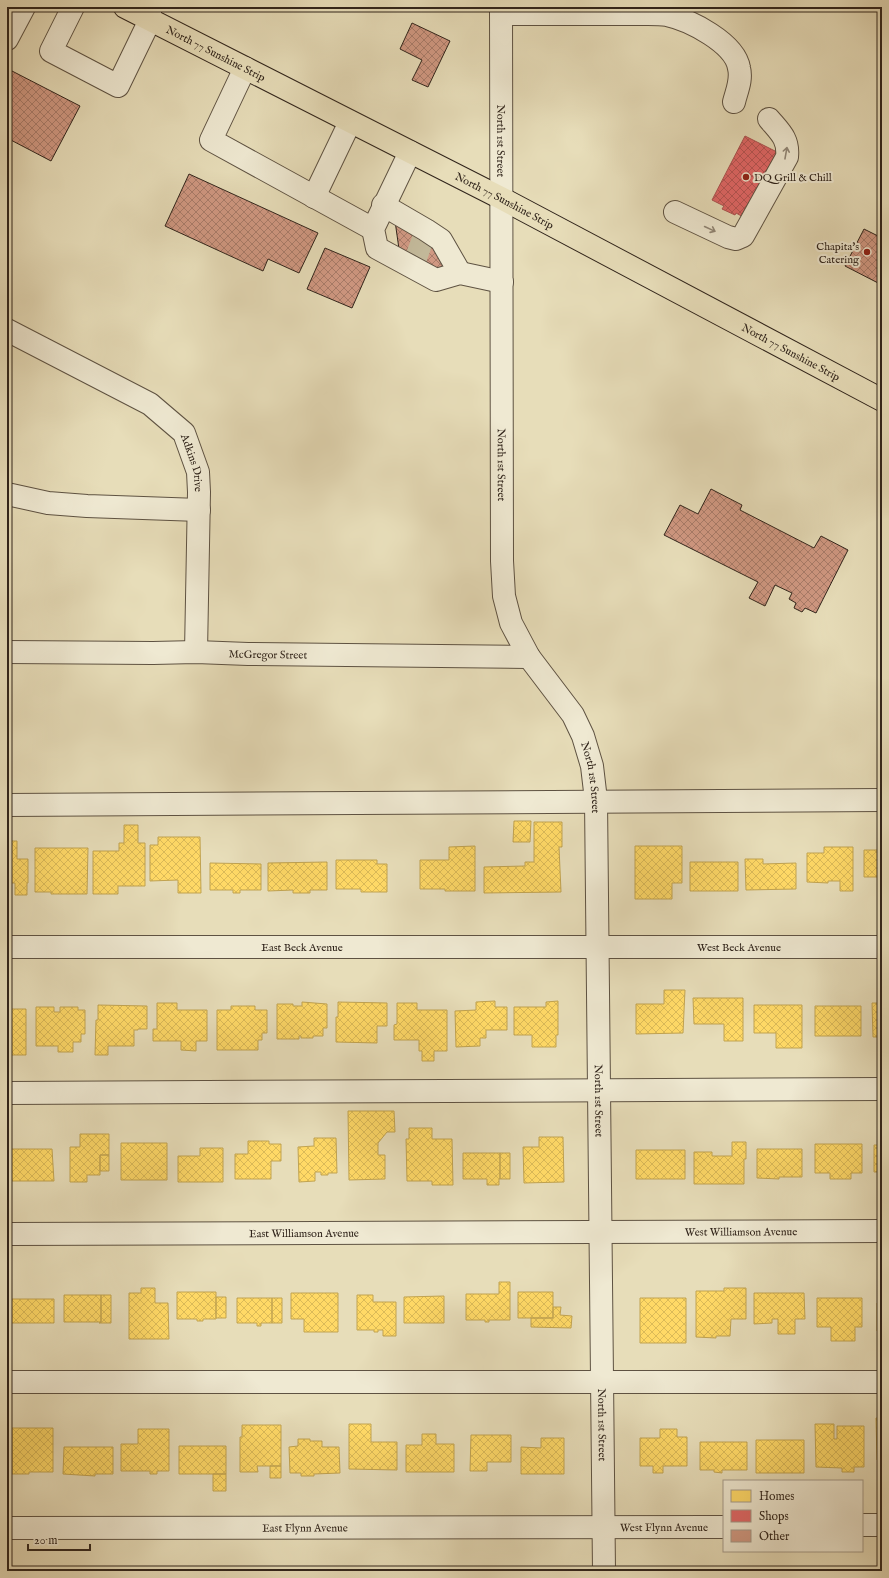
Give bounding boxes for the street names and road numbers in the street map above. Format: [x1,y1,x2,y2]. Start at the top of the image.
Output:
street label: North 77 Sunshine Strip [163,23,268,85]
street label: North 1st Street [493,105,507,178]
street label: North 77 Sunshine Strip [452,170,556,233]
street label: North 77 Sunshine Strip [739,321,842,385]
street label: North 1st Street [494,429,508,502]
street label: Adkins Drive [177,431,205,492]
street label: McGregor Street [228,647,307,663]
street label: North 1st Street [577,740,602,814]
street label: East Beck Avenue [261,941,343,955]
street label: West Beck Avenue [697,941,781,955]
street label: North 1st Street [591,1065,606,1138]
street label: West Williamson Avenue [685,1225,797,1240]
street label: East Williamson Avenue [249,1227,359,1241]
street label: North 1st Street [594,1388,609,1462]
street label: West Flynn Avenue [620,1521,708,1535]
street label: East Flynn Avenue [262,1522,348,1536]

